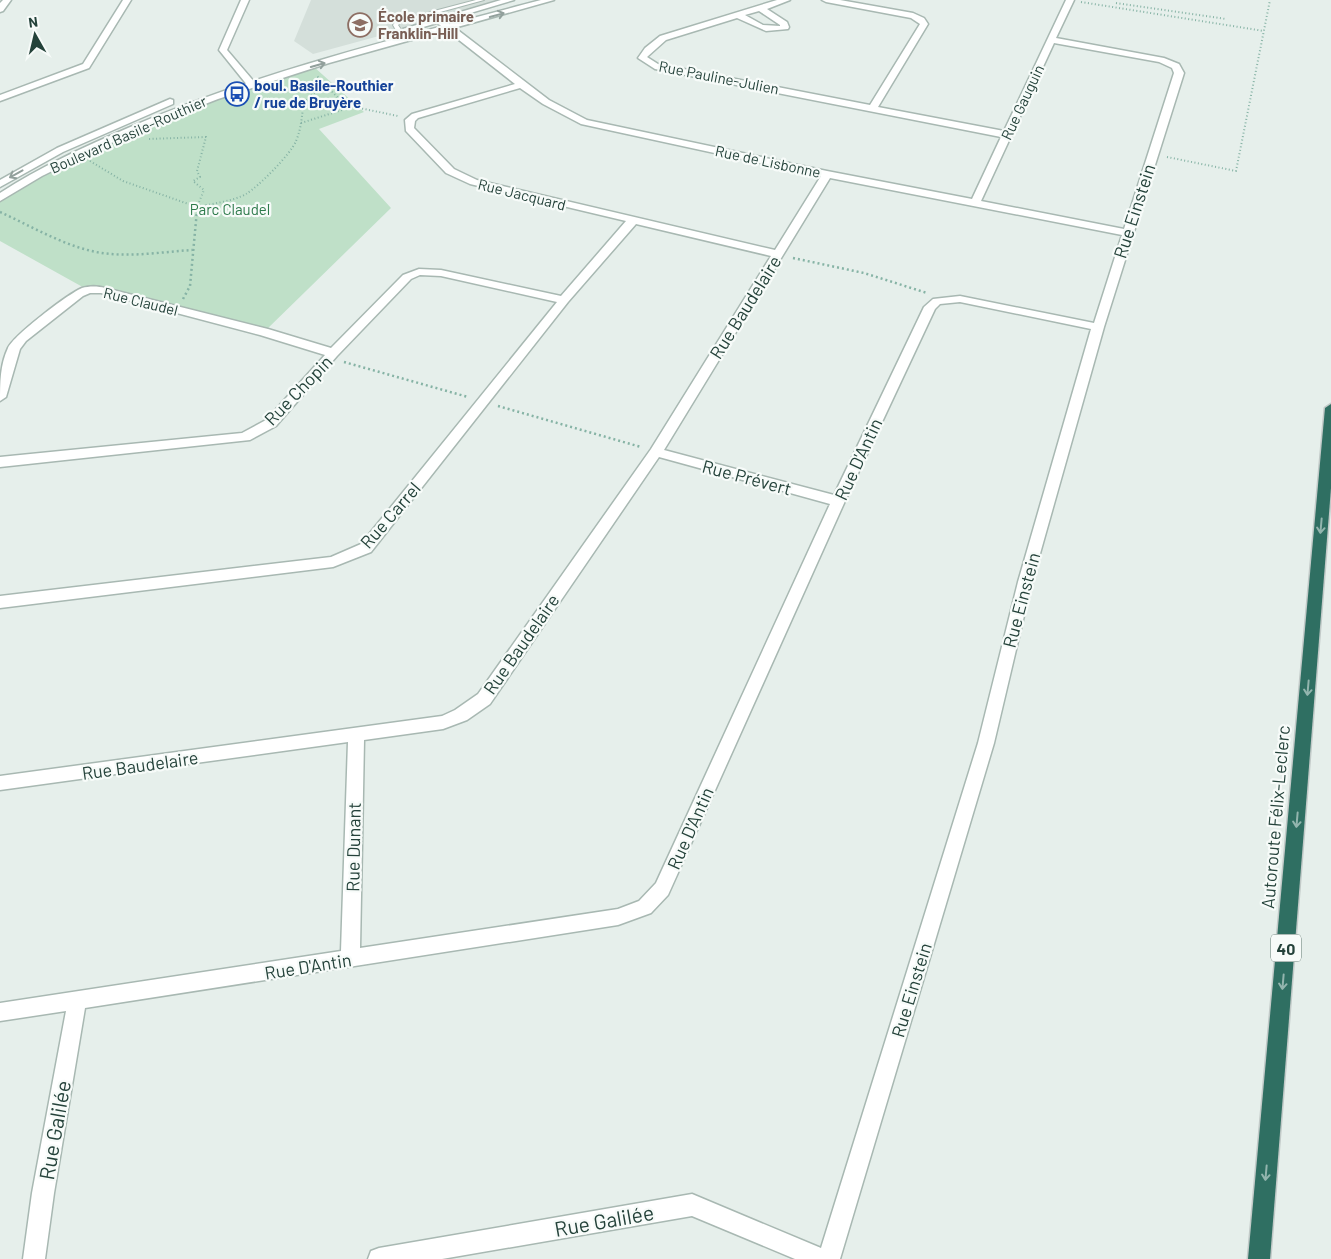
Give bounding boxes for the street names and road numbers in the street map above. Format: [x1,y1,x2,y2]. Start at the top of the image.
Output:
street label: Rue Pauline-Julien [657,57,781,97]
street label: Rue Gauguin [997,61,1047,143]
street label: Boulevard Basile-Routhier [47,91,210,177]
street label: Rue de Lisbonne [714,141,822,181]
street label: Rue Einstein [1108,161,1160,261]
street label: Rue Jacquard [476,174,568,214]
street label: Rue Baudelaire [705,251,785,363]
street label: Rue Claudel [102,283,180,319]
street label: Rue Chopin [259,351,337,429]
street label: Rue D'Antin [829,415,887,503]
street label: Rue Prévert [700,455,794,499]
street label: Rue Carrel [355,477,425,553]
street label: Rue Einstein [998,550,1044,650]
street label: Rue Baudelaire [478,590,564,698]
street label: Autoroute Félix-Leclerc [1256,724,1294,910]
street label: Rue Baudelaire [80,746,200,784]
street label: Rue D'Antin [662,783,718,873]
street label: Rue Dunant [341,802,365,892]
road number: 40 [1271,934,1301,961]
street label: Rue Einstein [886,940,936,1040]
street label: Rue D'Antin [263,948,353,984]
street label: Rue Galilée [33,1078,75,1182]
street label: Rue Galilée [552,1199,656,1241]

